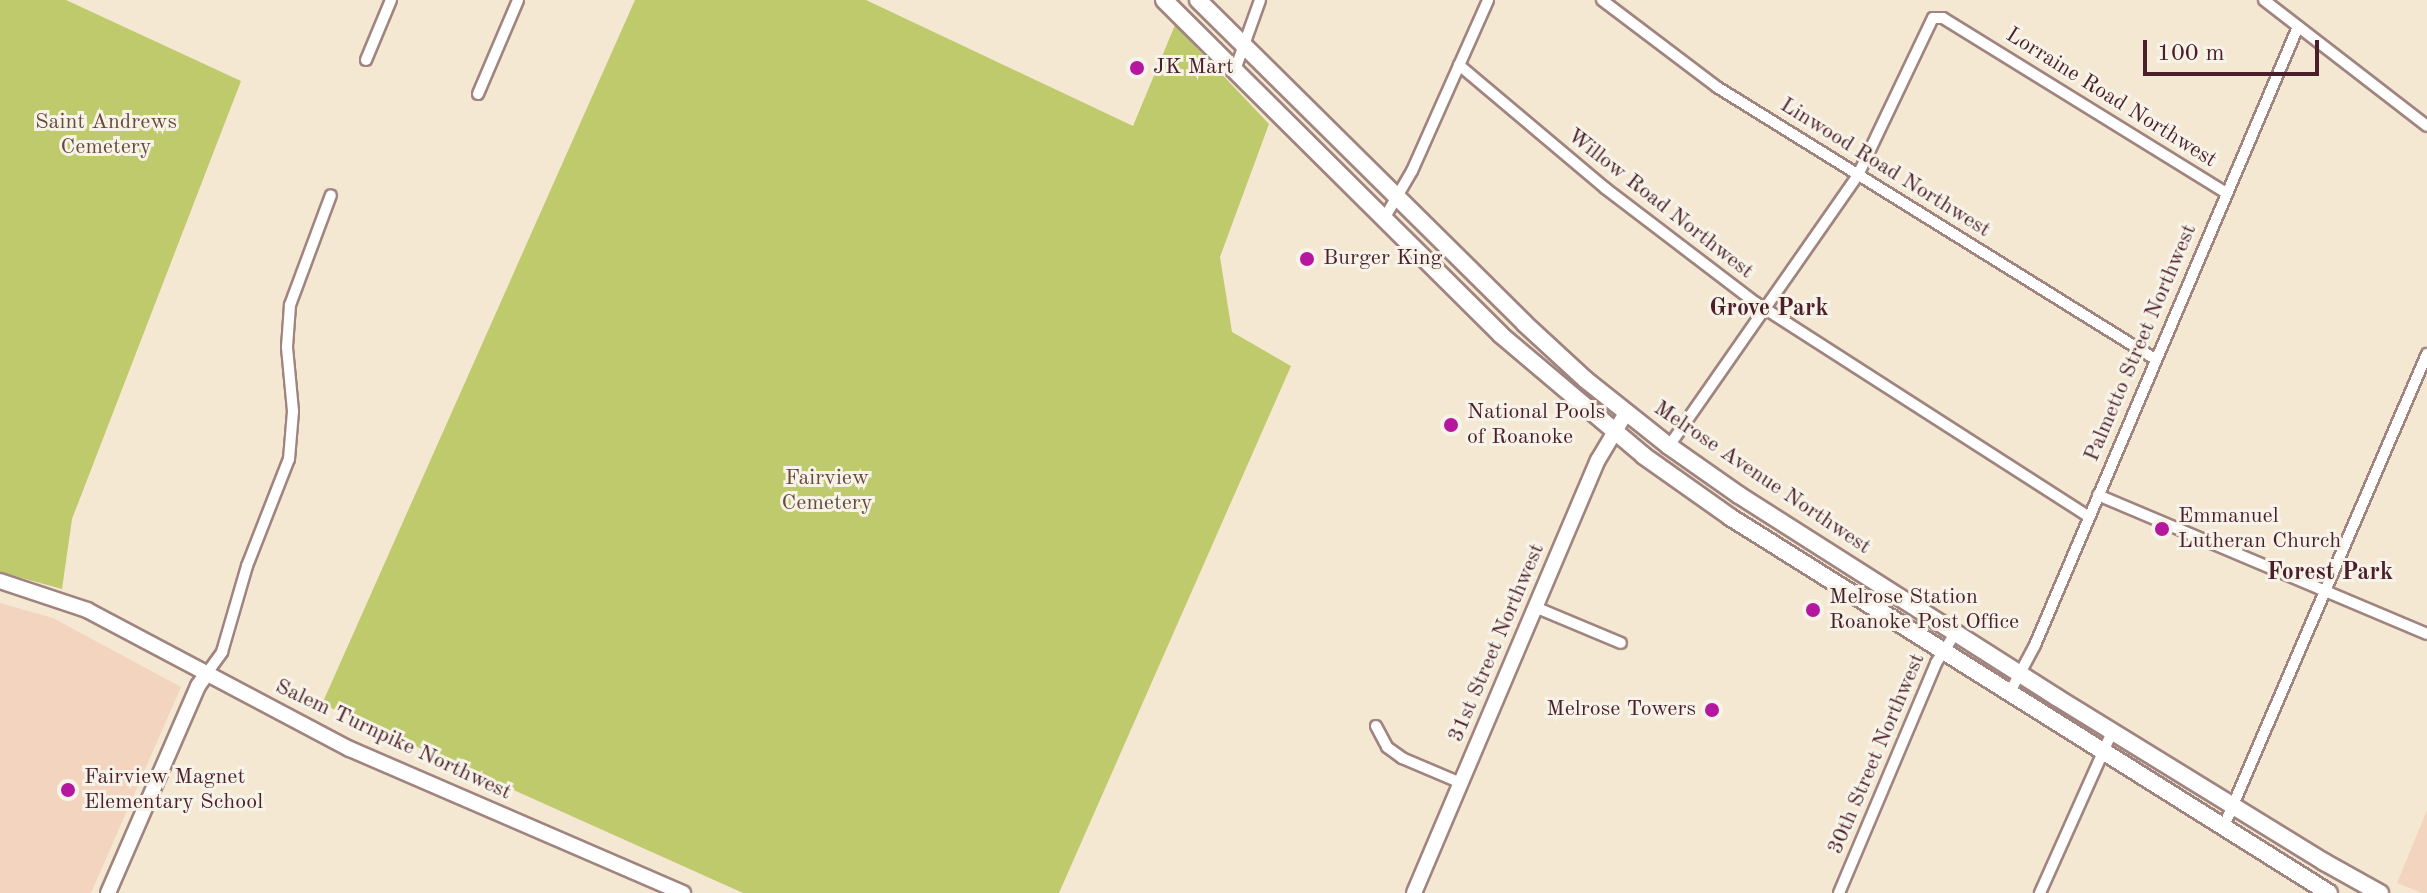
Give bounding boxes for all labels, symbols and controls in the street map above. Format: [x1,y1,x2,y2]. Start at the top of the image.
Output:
street label: Lorraine Road Northwest [2001,22,2221,174]
scale bar [2147,24,2323,74]
text: 100 m [2157,42,2225,66]
place label: JK Mart [1153,55,1234,81]
marker: JK Mart [1128,59,1146,77]
street label: Linwood Road Northwest [1775,92,1995,244]
park label: Saint Andrews Cemetery [35,109,177,160]
street label: Willow Road Northwest [1562,123,1758,285]
street label: Palmetto Street Northwest [2079,220,2203,466]
place label: Burger King [1323,246,1442,272]
marker: Burger King [1298,250,1316,268]
district label: Grove Park [1709,296,1829,324]
street label: Melrose Avenue Northwest [1648,395,1876,561]
place label: National Pools of Roanoke [1467,399,1605,450]
marker: National Pools of Roanoke [1442,416,1460,434]
park label: Fairview Cemetery [782,465,872,516]
place label: Emmanuel Lutheran Church [2178,503,2341,554]
marker: Emmanuel Lutheran Church [2153,520,2171,538]
street label: 31st Street Northwest [1443,540,1551,746]
district label: Forest Park [2267,560,2393,588]
place label: Melrose Station Roanoke Post Office [1829,584,2019,636]
marker: Melrose Station Roanoke Post Office [1804,601,1822,619]
street label: 30th Street Northwest [1823,650,1931,858]
street label: Salem Turnpike Northwest [271,674,515,806]
place label: Melrose Towers [1546,697,1696,723]
marker: Melrose Towers [1703,701,1721,719]
place label: Fairview Magnet Elementary School [84,764,263,816]
marker: Fairview Magnet Elementary School [59,781,77,799]

